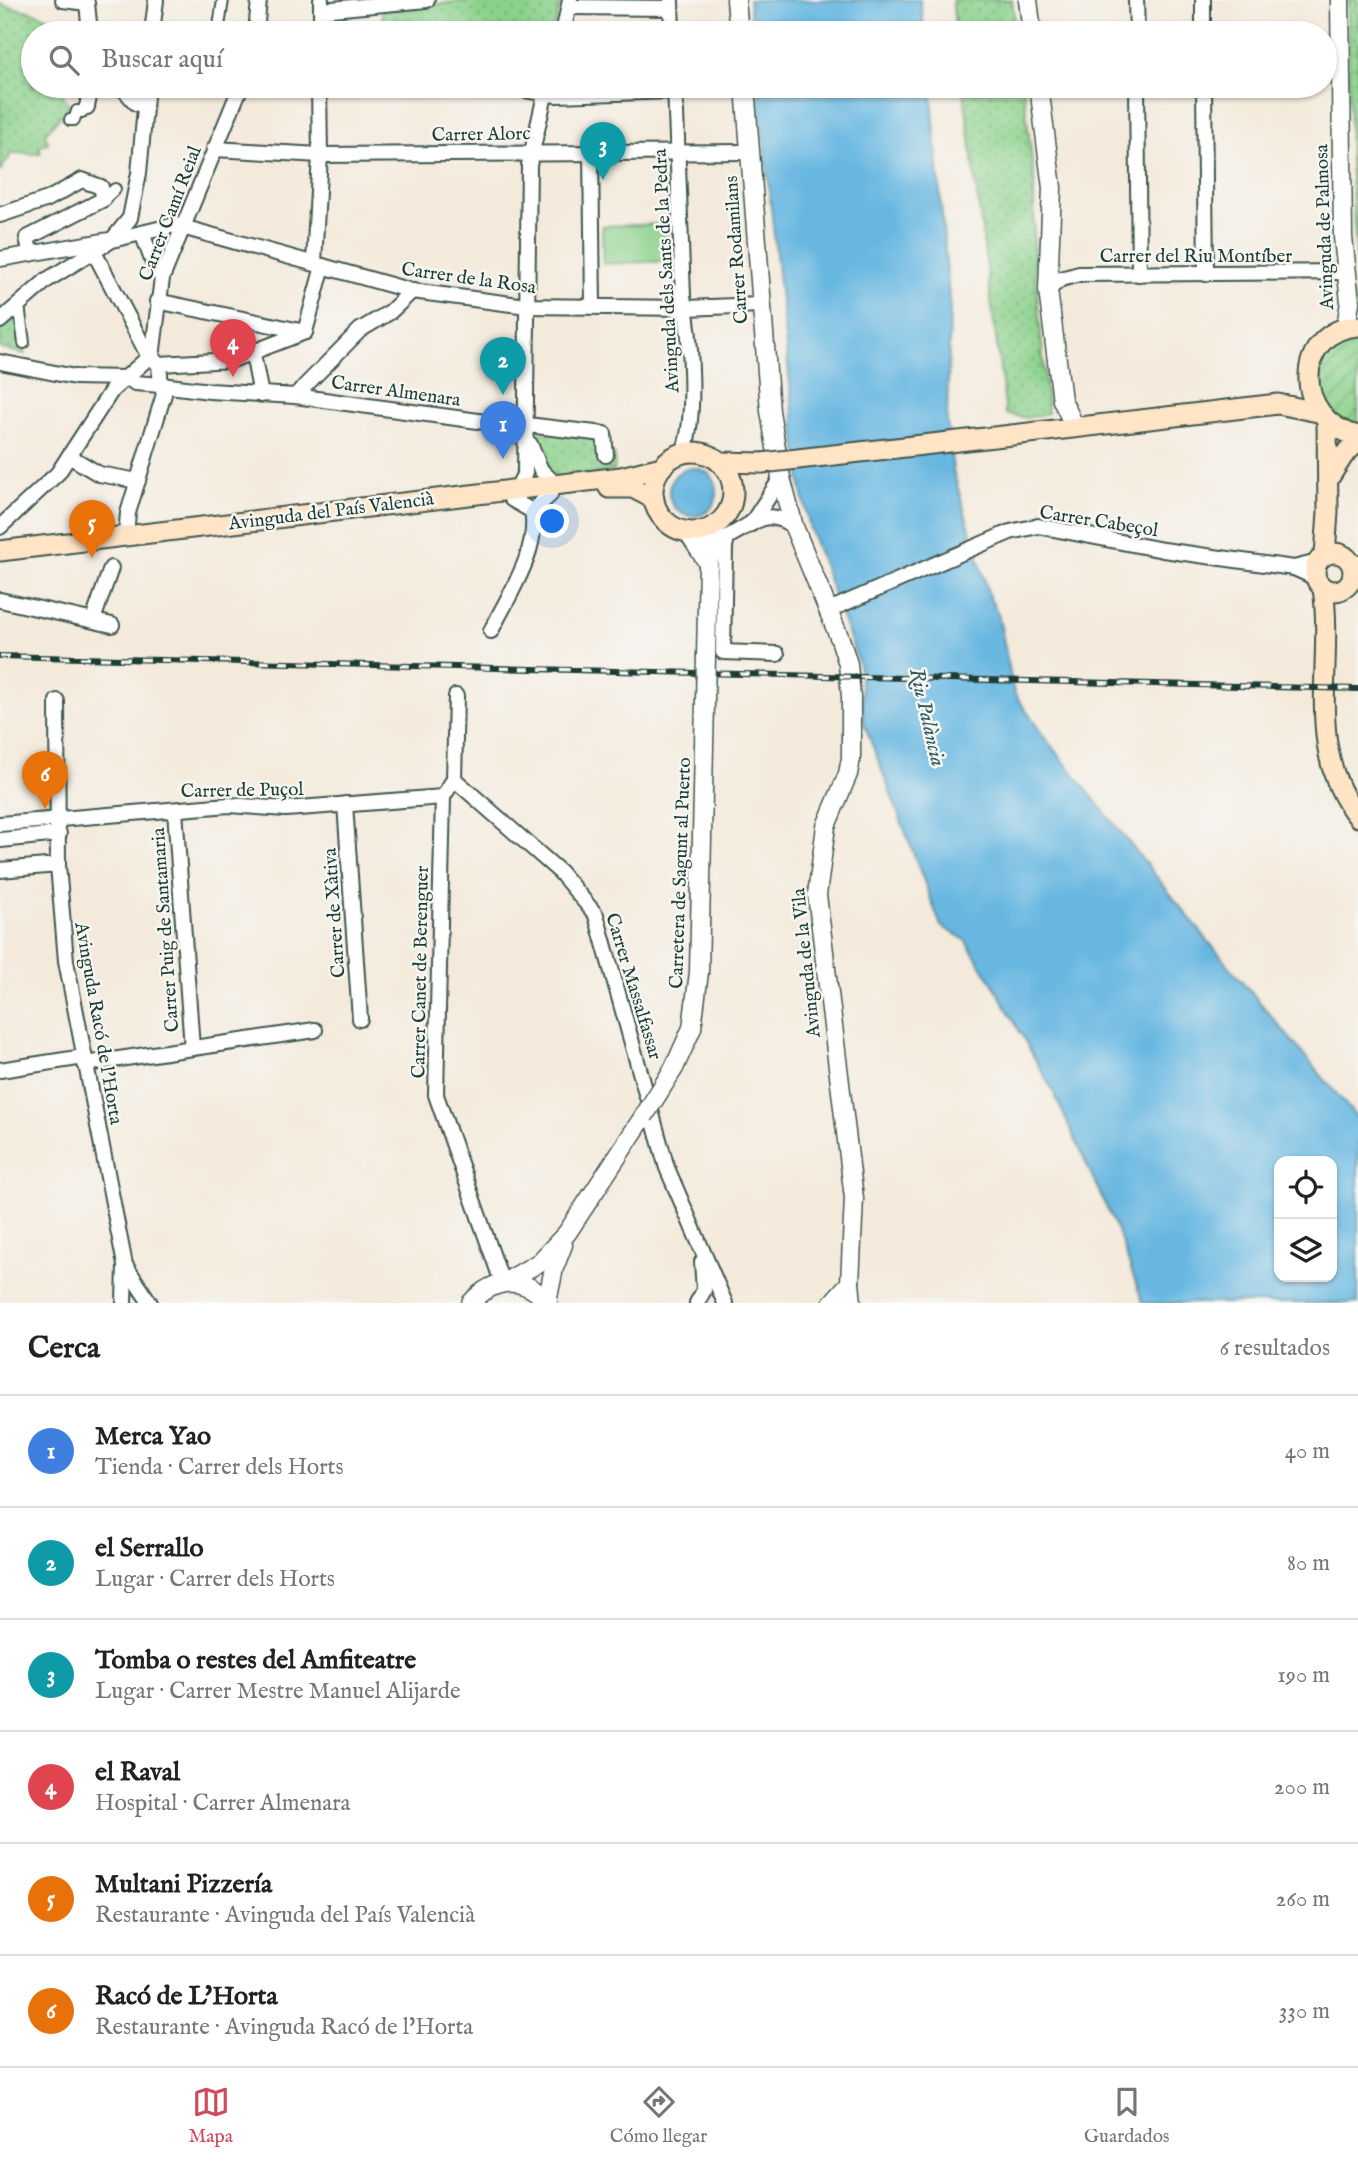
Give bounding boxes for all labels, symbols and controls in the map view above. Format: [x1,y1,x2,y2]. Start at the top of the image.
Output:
search box [21,21,1337,98]
icon: search [45,41,83,79]
text: Buscar aquí [101,43,223,76]
street label: Carrer Alorc [431,122,531,148]
pin: 3 [580,122,626,180]
street label: Carrer Camí Reial [134,142,208,285]
street label: Avinguda de Palmosa [1310,143,1340,311]
street label: Avinguda dels Sants de la Pedra [649,147,685,395]
street label: Carrer Rodamilans [720,175,754,325]
street label: Carrer del Riu Montíber [1100,245,1292,269]
street label: Carrer de la Rosa [400,258,538,300]
pin: 4 [210,319,256,377]
pin: 2 [480,337,526,395]
street label: Carrer Almenara [329,371,463,413]
pin: 1 [480,401,526,459]
street label: Avinguda del País Valencià [226,487,436,537]
pin: 5 [69,500,115,558]
street label: Carrer Cabeçol [1038,501,1161,543]
your location [535,504,569,538]
water label: Riu Palància [902,665,951,769]
pin: 6 [22,751,68,809]
street label: Carretera de Sagunt al Puerto [665,757,697,989]
street label: Carrer de Puçol [180,778,305,804]
street label: Carrer Puig de Santamaria [147,826,185,1033]
street label: Carrer de Xàtiva [318,846,352,979]
street label: Carrer Canet de Berenguer [407,865,435,1079]
street label: Avinguda de la Vila [787,886,827,1040]
street label: Carrer Massalfassar [599,910,667,1063]
street label: Avinguda Racó de l'Horta [68,919,128,1127]
map controls [1274,1156,1337,1282]
button: locate [1274,1156,1337,1219]
button: layers [1274,1219,1337,1282]
text: Cerca [28,1330,100,1368]
text: 6 resultados [1219,1334,1330,1363]
text: Merca Yao [95,1420,211,1453]
text: 1 [47,1437,55,1466]
text: 40 m [1285,1437,1330,1466]
text: Tienda · Carrer dels Horts [95,1453,344,1482]
text: el Serrallo [95,1532,203,1565]
text: 2 [46,1549,56,1578]
text: 80 m [1287,1549,1330,1578]
text: Lugar · Carrer dels Horts [95,1565,335,1594]
text: Tomba o restes del Amfiteatre [95,1644,416,1677]
text: 3 [47,1661,55,1690]
text: 190 m [1277,1661,1330,1690]
text: Lugar · Carrer Mestre Manuel Alijarde [95,1677,461,1706]
text: el Raval [95,1756,180,1789]
text: 4 [45,1773,57,1802]
text: 200 m [1274,1773,1330,1802]
text: Hospital · Carrer Almenara [95,1789,351,1818]
text: Multani Pizzería [95,1868,272,1901]
text: 5 [47,1885,55,1914]
text: 260 m [1275,1885,1330,1914]
text: Restaurante · Avinguda del País Valencià [95,1901,475,1930]
text: Racó de L'Horta [95,1980,278,2013]
text: 6 [46,1997,56,2026]
text: 330 m [1279,1997,1330,2026]
text: Restaurante · Avinguda Racó de l'Horta [95,2013,473,2042]
tab: Mapa [188,2083,233,2149]
tab: Cómo llegar [610,2083,707,2149]
tab: Guardados [1084,2083,1170,2149]

